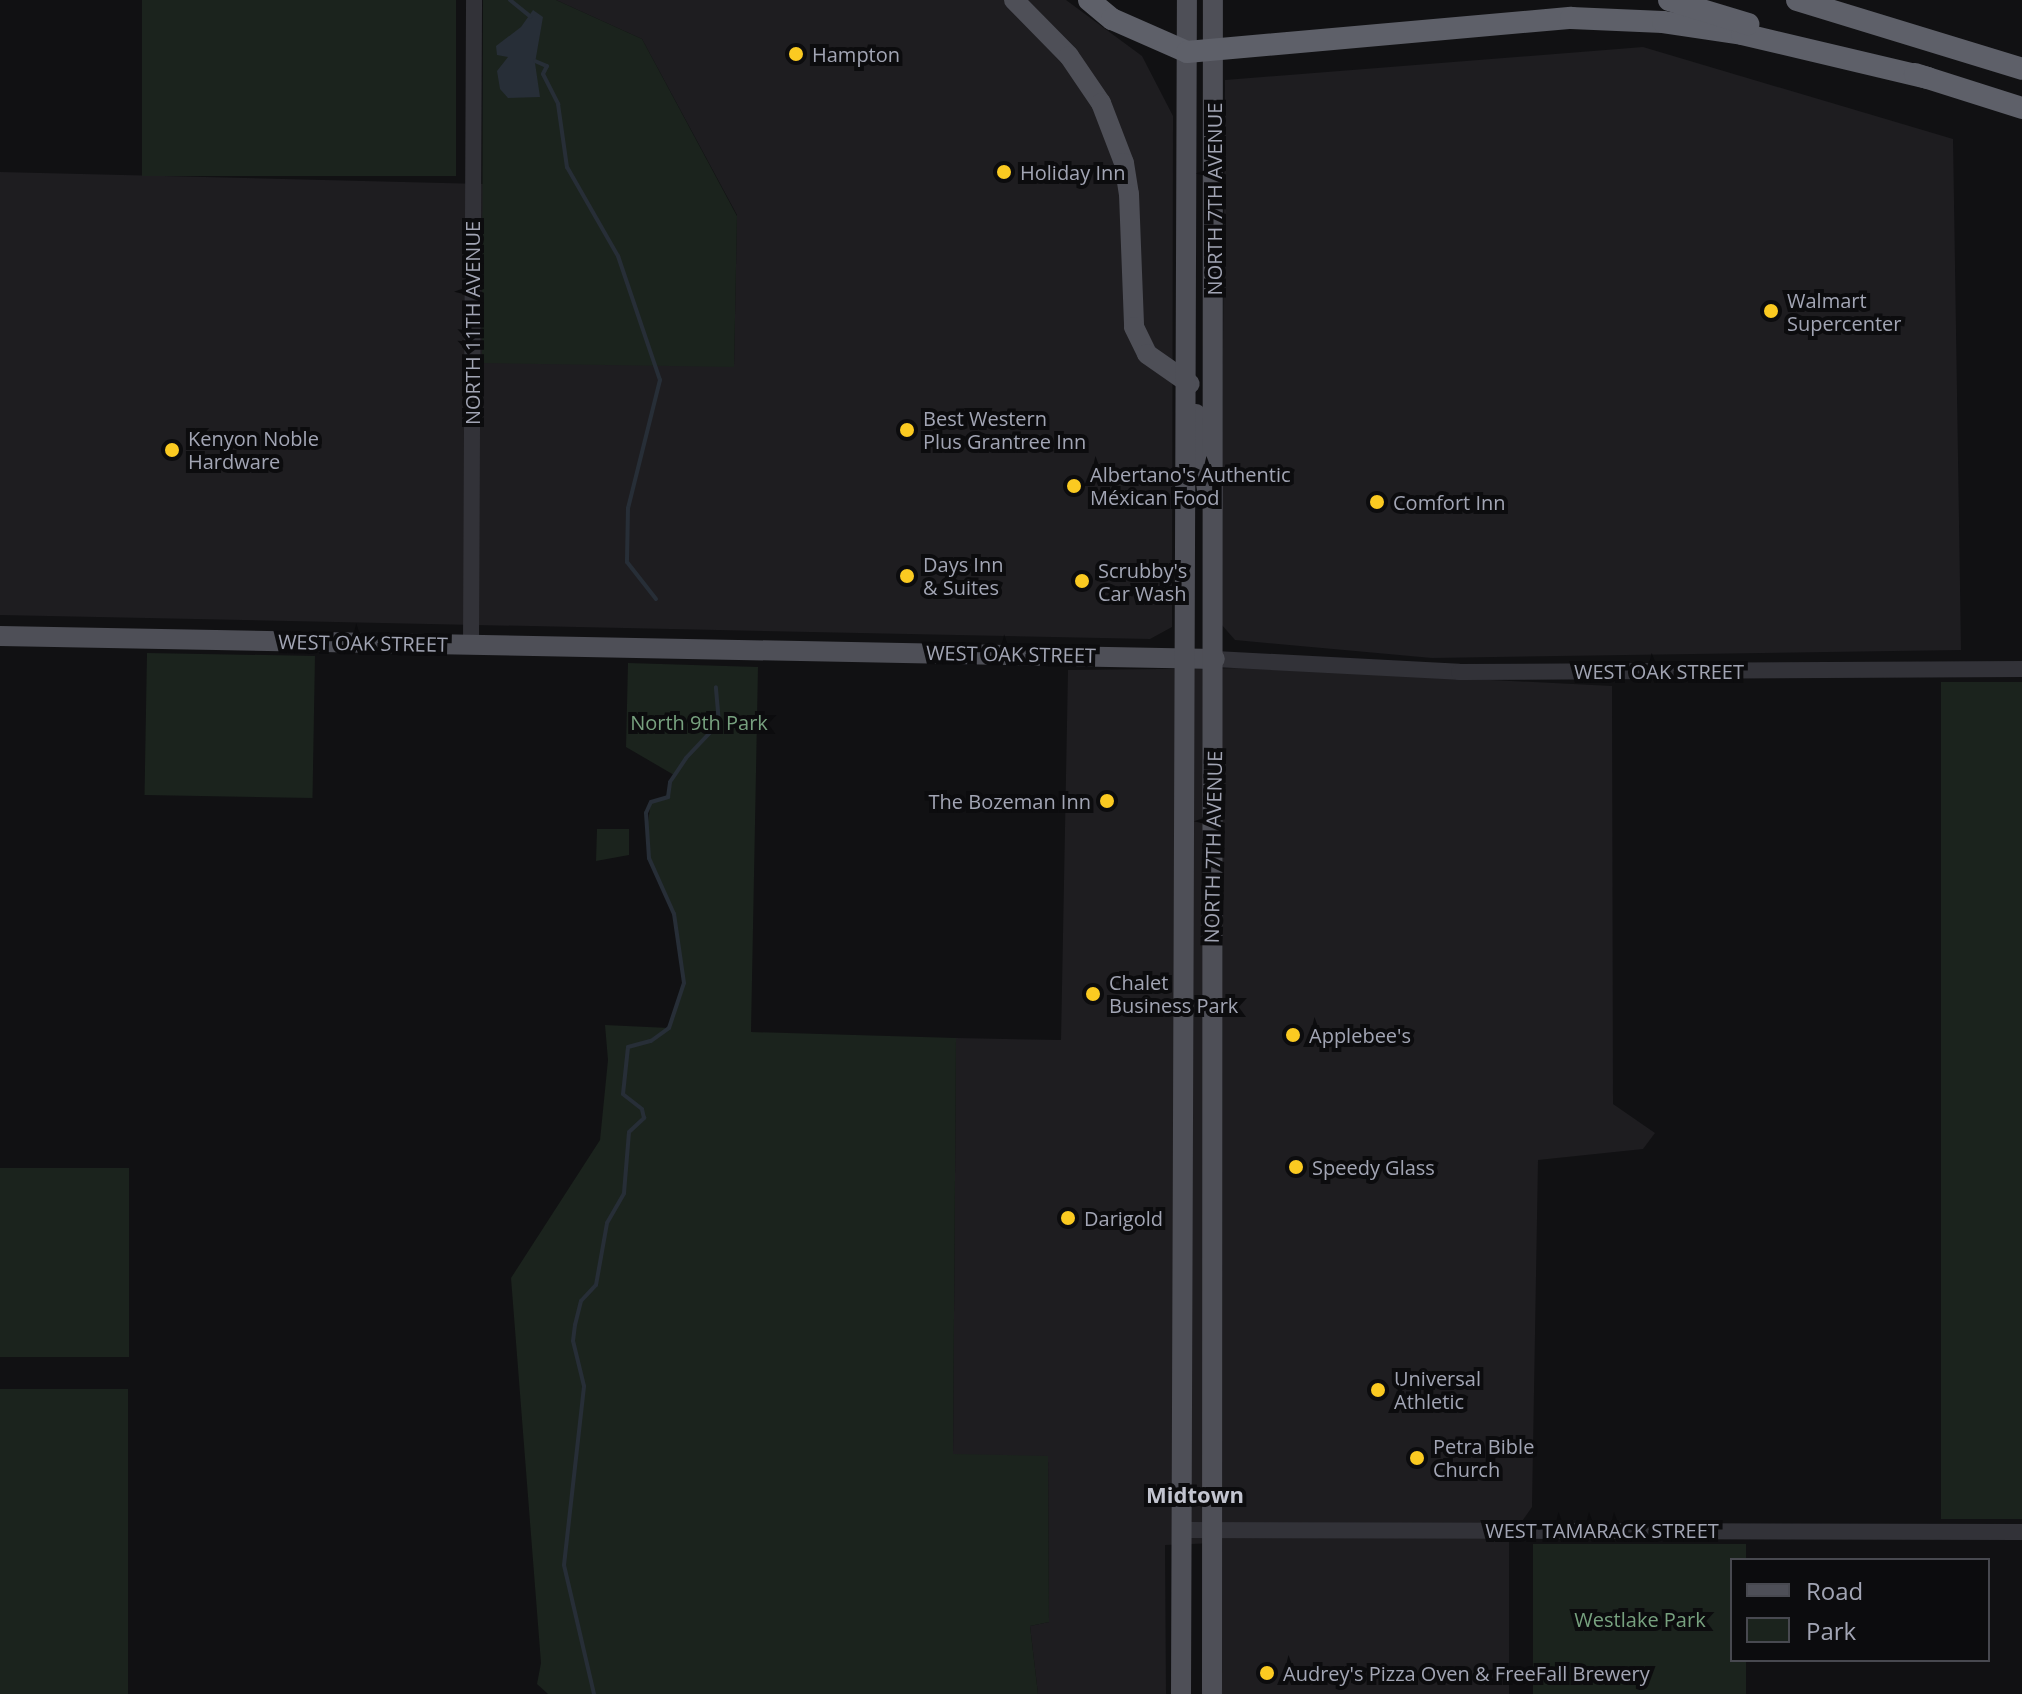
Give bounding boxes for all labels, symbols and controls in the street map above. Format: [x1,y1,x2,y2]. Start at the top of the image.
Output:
place label: Hampton [812,42,900,66]
marker: Hampton [787,45,805,63]
street label: NORTH 7TH AVENUE [1202,103,1226,295]
place label: Holiday Inn [1020,160,1126,184]
marker: Holiday Inn [995,163,1013,181]
street label: NORTH 11TH AVENUE [460,221,484,425]
place label: Walmart Supercenter [1787,288,1901,335]
marker: Walmart Supercenter [1762,302,1780,320]
place label: Best Western Plus Grantree Inn [923,406,1086,453]
marker: Best Western Plus Grantree Inn [898,421,916,439]
place label: Kenyon Noble Hardware [188,426,319,473]
marker: Kenyon Noble Hardware [163,441,181,459]
place label: Albertano's Authentic Méxican Food [1090,462,1291,509]
marker: Albertano's Authentic Méxican Food [1065,477,1083,495]
place label: Comfort Inn [1393,490,1506,514]
marker: Comfort Inn [1368,493,1386,511]
place label: Days Inn & Suites [923,552,1003,599]
place label: Scrubby's Car Wash [1098,558,1187,605]
marker: Days Inn & Suites [898,567,916,585]
marker: Scrubby's Car Wash [1073,572,1091,590]
street label: WEST OAK STREET [278,630,448,656]
street label: WEST OAK STREET [926,641,1096,667]
street label: WEST OAK STREET [1574,659,1744,683]
park label: North 9th Park [630,710,768,734]
street label: NORTH 7TH AVENUE [1199,750,1227,944]
place label: The Bozeman Inn [929,789,1091,813]
marker: The Bozeman Inn [1098,792,1116,810]
place label: Chalet Business Park [1109,970,1238,1017]
marker: Chalet Business Park [1084,985,1102,1003]
place label: Applebee's [1309,1023,1411,1047]
marker: Applebee's [1284,1026,1302,1044]
place label: Speedy Glass [1312,1155,1435,1179]
marker: Speedy Glass [1287,1158,1305,1176]
place label: Darigold [1084,1206,1163,1230]
marker: Darigold [1059,1209,1077,1227]
place label: Universal Athletic [1394,1366,1481,1413]
marker: Universal Athletic [1369,1381,1387,1399]
place label: Petra Bible Church [1433,1434,1534,1481]
marker: Petra Bible Church [1408,1449,1426,1467]
district label: Midtown [1146,1482,1244,1508]
street label: WEST TAMARACK STREET [1485,1518,1719,1542]
legend [1730,1558,1990,1662]
text: Road [1806,1574,1863,1607]
park label: Westlake Park [1574,1607,1706,1631]
text: Park [1806,1614,1856,1647]
place label: Audrey's Pizza Oven & FreeFall Brewery [1283,1661,1650,1685]
marker: Audrey's Pizza Oven & FreeFall Brewery [1258,1664,1276,1682]

